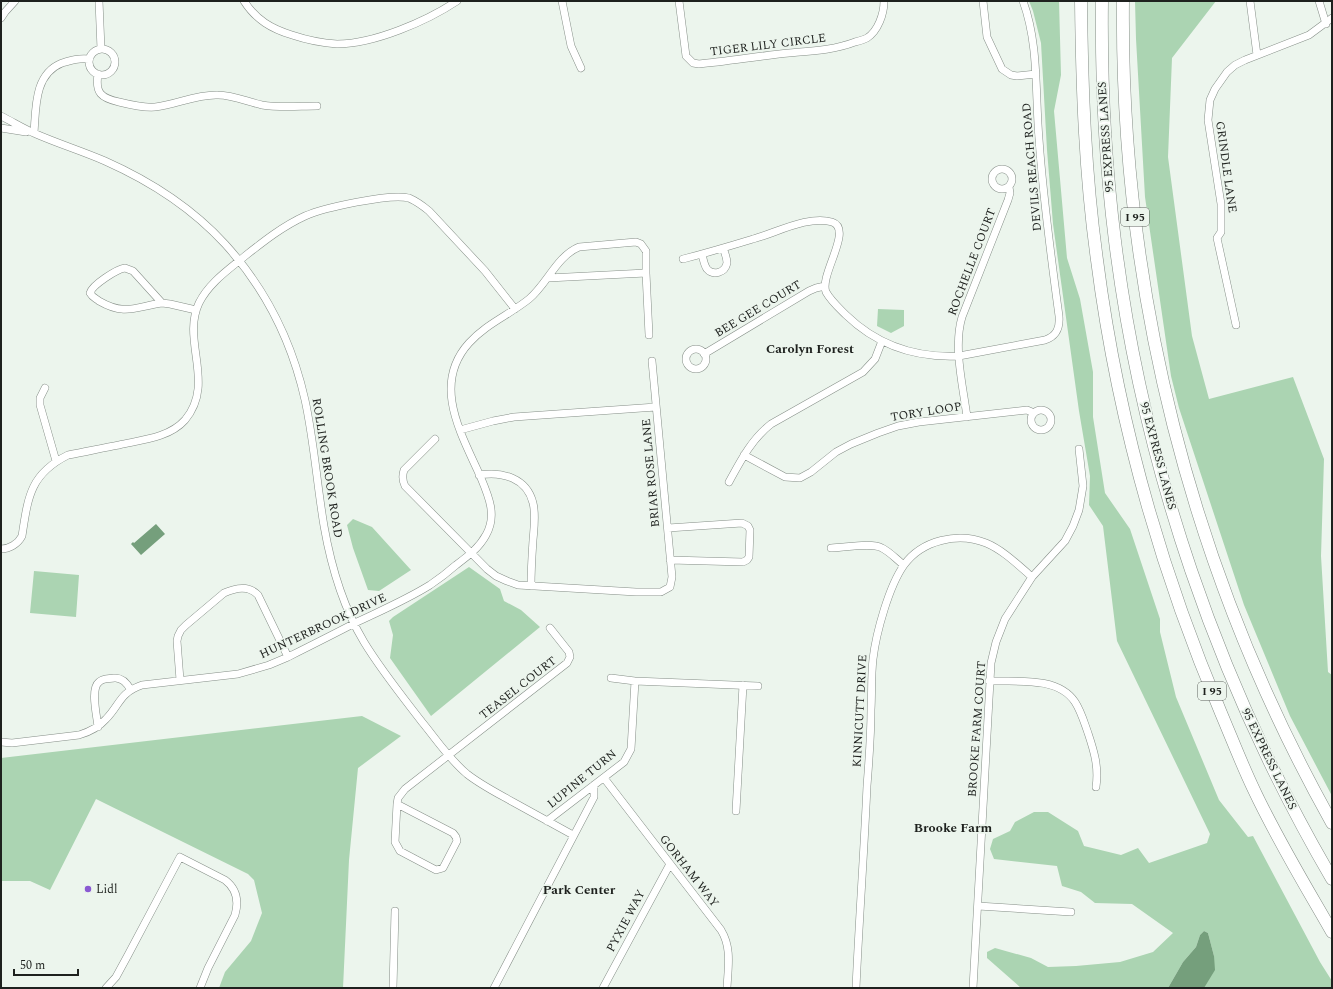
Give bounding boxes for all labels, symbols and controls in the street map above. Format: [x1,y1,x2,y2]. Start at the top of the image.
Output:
street label: TIGER LILY CIRCLE [709,28,827,62]
street label: 95 EXPRESS LANES [1093,81,1119,193]
street label: DEVILS REACH ROAD [1017,102,1047,232]
street label: GRINDLE LANE [1210,120,1242,214]
street label: ROCHELLE COURT [943,206,1001,318]
road number: I 95 [1121,208,1149,226]
street label: BEE GEE COURT [711,276,805,342]
district label: Carolyn Forest [766,339,854,359]
street label: ROLLING BROOK ROAD [307,397,347,539]
street label: TORY LOOP [889,397,963,427]
street label: 95 EXPRESS LANES [1134,400,1182,512]
street label: BRIAR ROSE LANE [637,418,665,528]
street label: HUNTERBROOK DRIVE [256,588,390,664]
street label: TEASEL COURT [475,652,561,724]
street label: KINNICUTT DRIVE [848,654,872,768]
street label: BROOKE FARM COURT [963,660,991,798]
road number: I 95 [1198,682,1226,700]
street label: 95 EXPRESS LANES [1236,705,1302,813]
street label: LUPINE TURN [543,745,621,813]
district label: Brooke Farm [914,818,992,838]
street label: GORHAM WAY [654,830,724,912]
place label: Lidl [96,880,118,899]
district label: Park Center [543,880,616,900]
marker: Lidl [83,884,93,894]
street label: PYXIE WAY [602,886,651,956]
scale bar [14,951,78,977]
text: 50 m [20,956,45,975]

